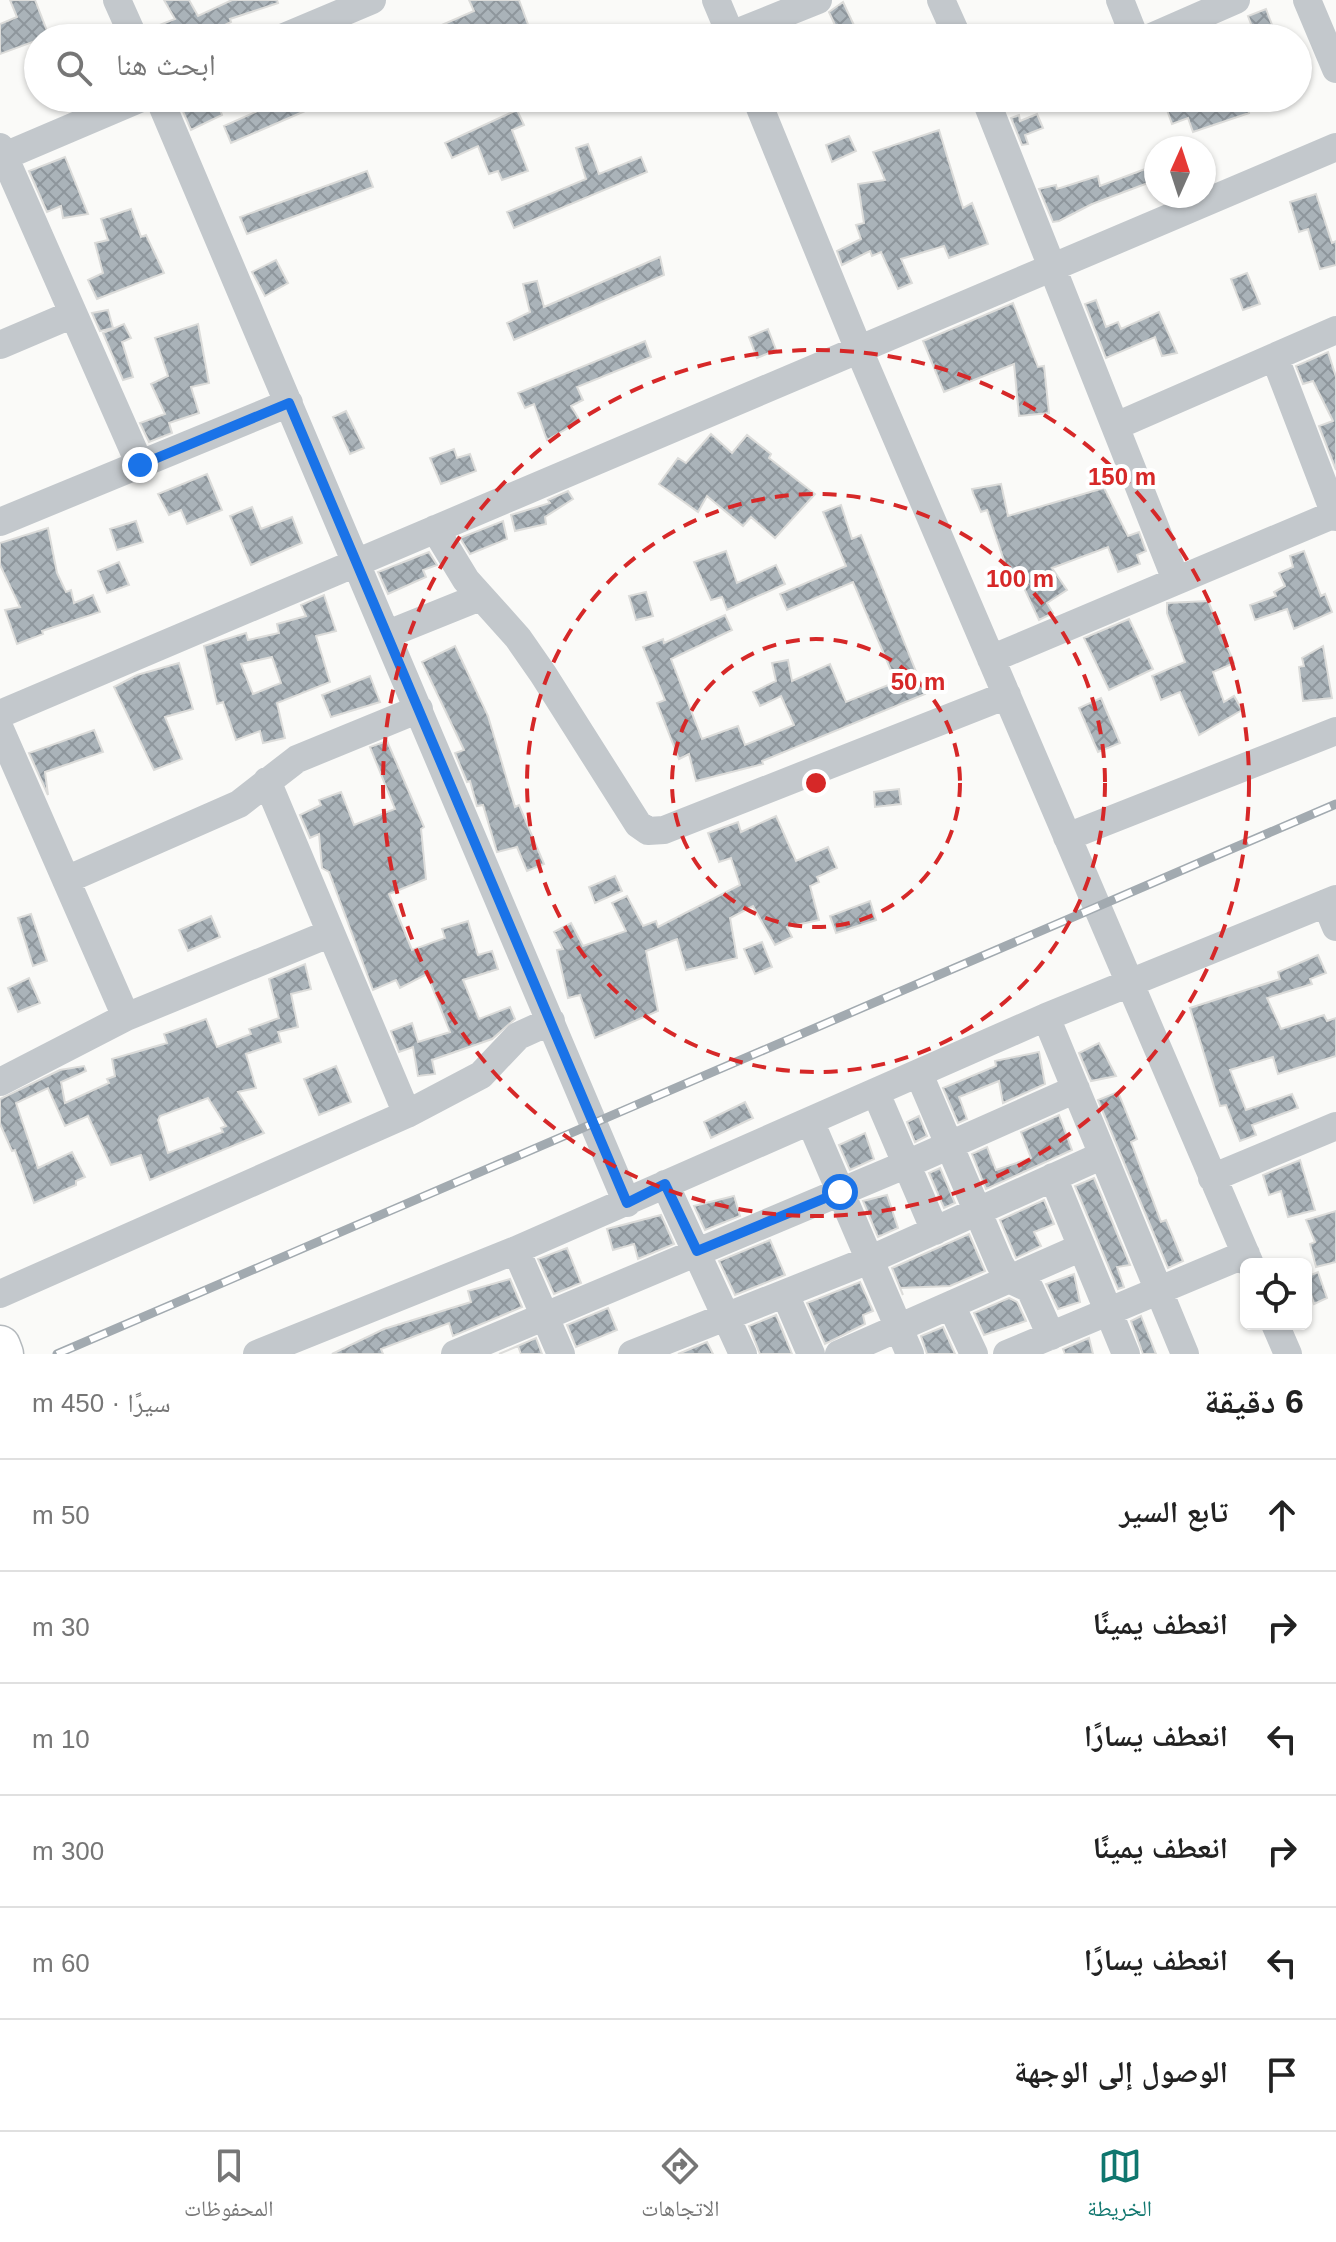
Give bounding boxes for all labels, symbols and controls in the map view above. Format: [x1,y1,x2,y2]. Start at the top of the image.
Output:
search box [24,24,1312,112]
icon: search [52,46,96,90]
text: ابحث هنا [116,48,216,81]
north arrow [1144,136,1216,208]
route end [122,447,158,483]
text: 150 m [1088,463,1156,490]
text: 100 m [986,565,1054,592]
text: 50 m [891,668,945,695]
centre of rings [802,769,830,797]
route start [822,1174,858,1210]
map controls [1240,1258,1312,1330]
button: locate [1240,1258,1312,1330]
text: 6 دقيقة [1204,1382,1304,1420]
text: سيرًا · 450 m [32,1388,171,1418]
icon: ahead [1260,1493,1304,1537]
text: تابع السير [1120,1495,1228,1528]
text: 50 m [32,1500,90,1530]
icon: right [1260,1605,1304,1649]
text: انعطف يمينًا [1092,1607,1228,1640]
text: 30 m [32,1612,90,1642]
icon: left [1260,1717,1304,1761]
text: انعطف يسارًا [1084,1719,1228,1752]
text: 10 m [32,1724,90,1754]
icon: right [1260,1829,1304,1873]
text: انعطف يمينًا [1092,1831,1228,1864]
text: 300 m [32,1836,104,1866]
icon: left [1260,1941,1304,1985]
text: انعطف يسارًا [1084,1943,1228,1976]
text: 60 m [32,1948,90,1978]
icon: arrive [1260,2053,1304,2097]
text: الوصول إلى الوجهة [1014,2055,1228,2088]
tab: المحفوظات [184,2144,273,2230]
tab: الاتجاهات [641,2144,719,2230]
tab: الخريطة [1087,2144,1152,2230]

